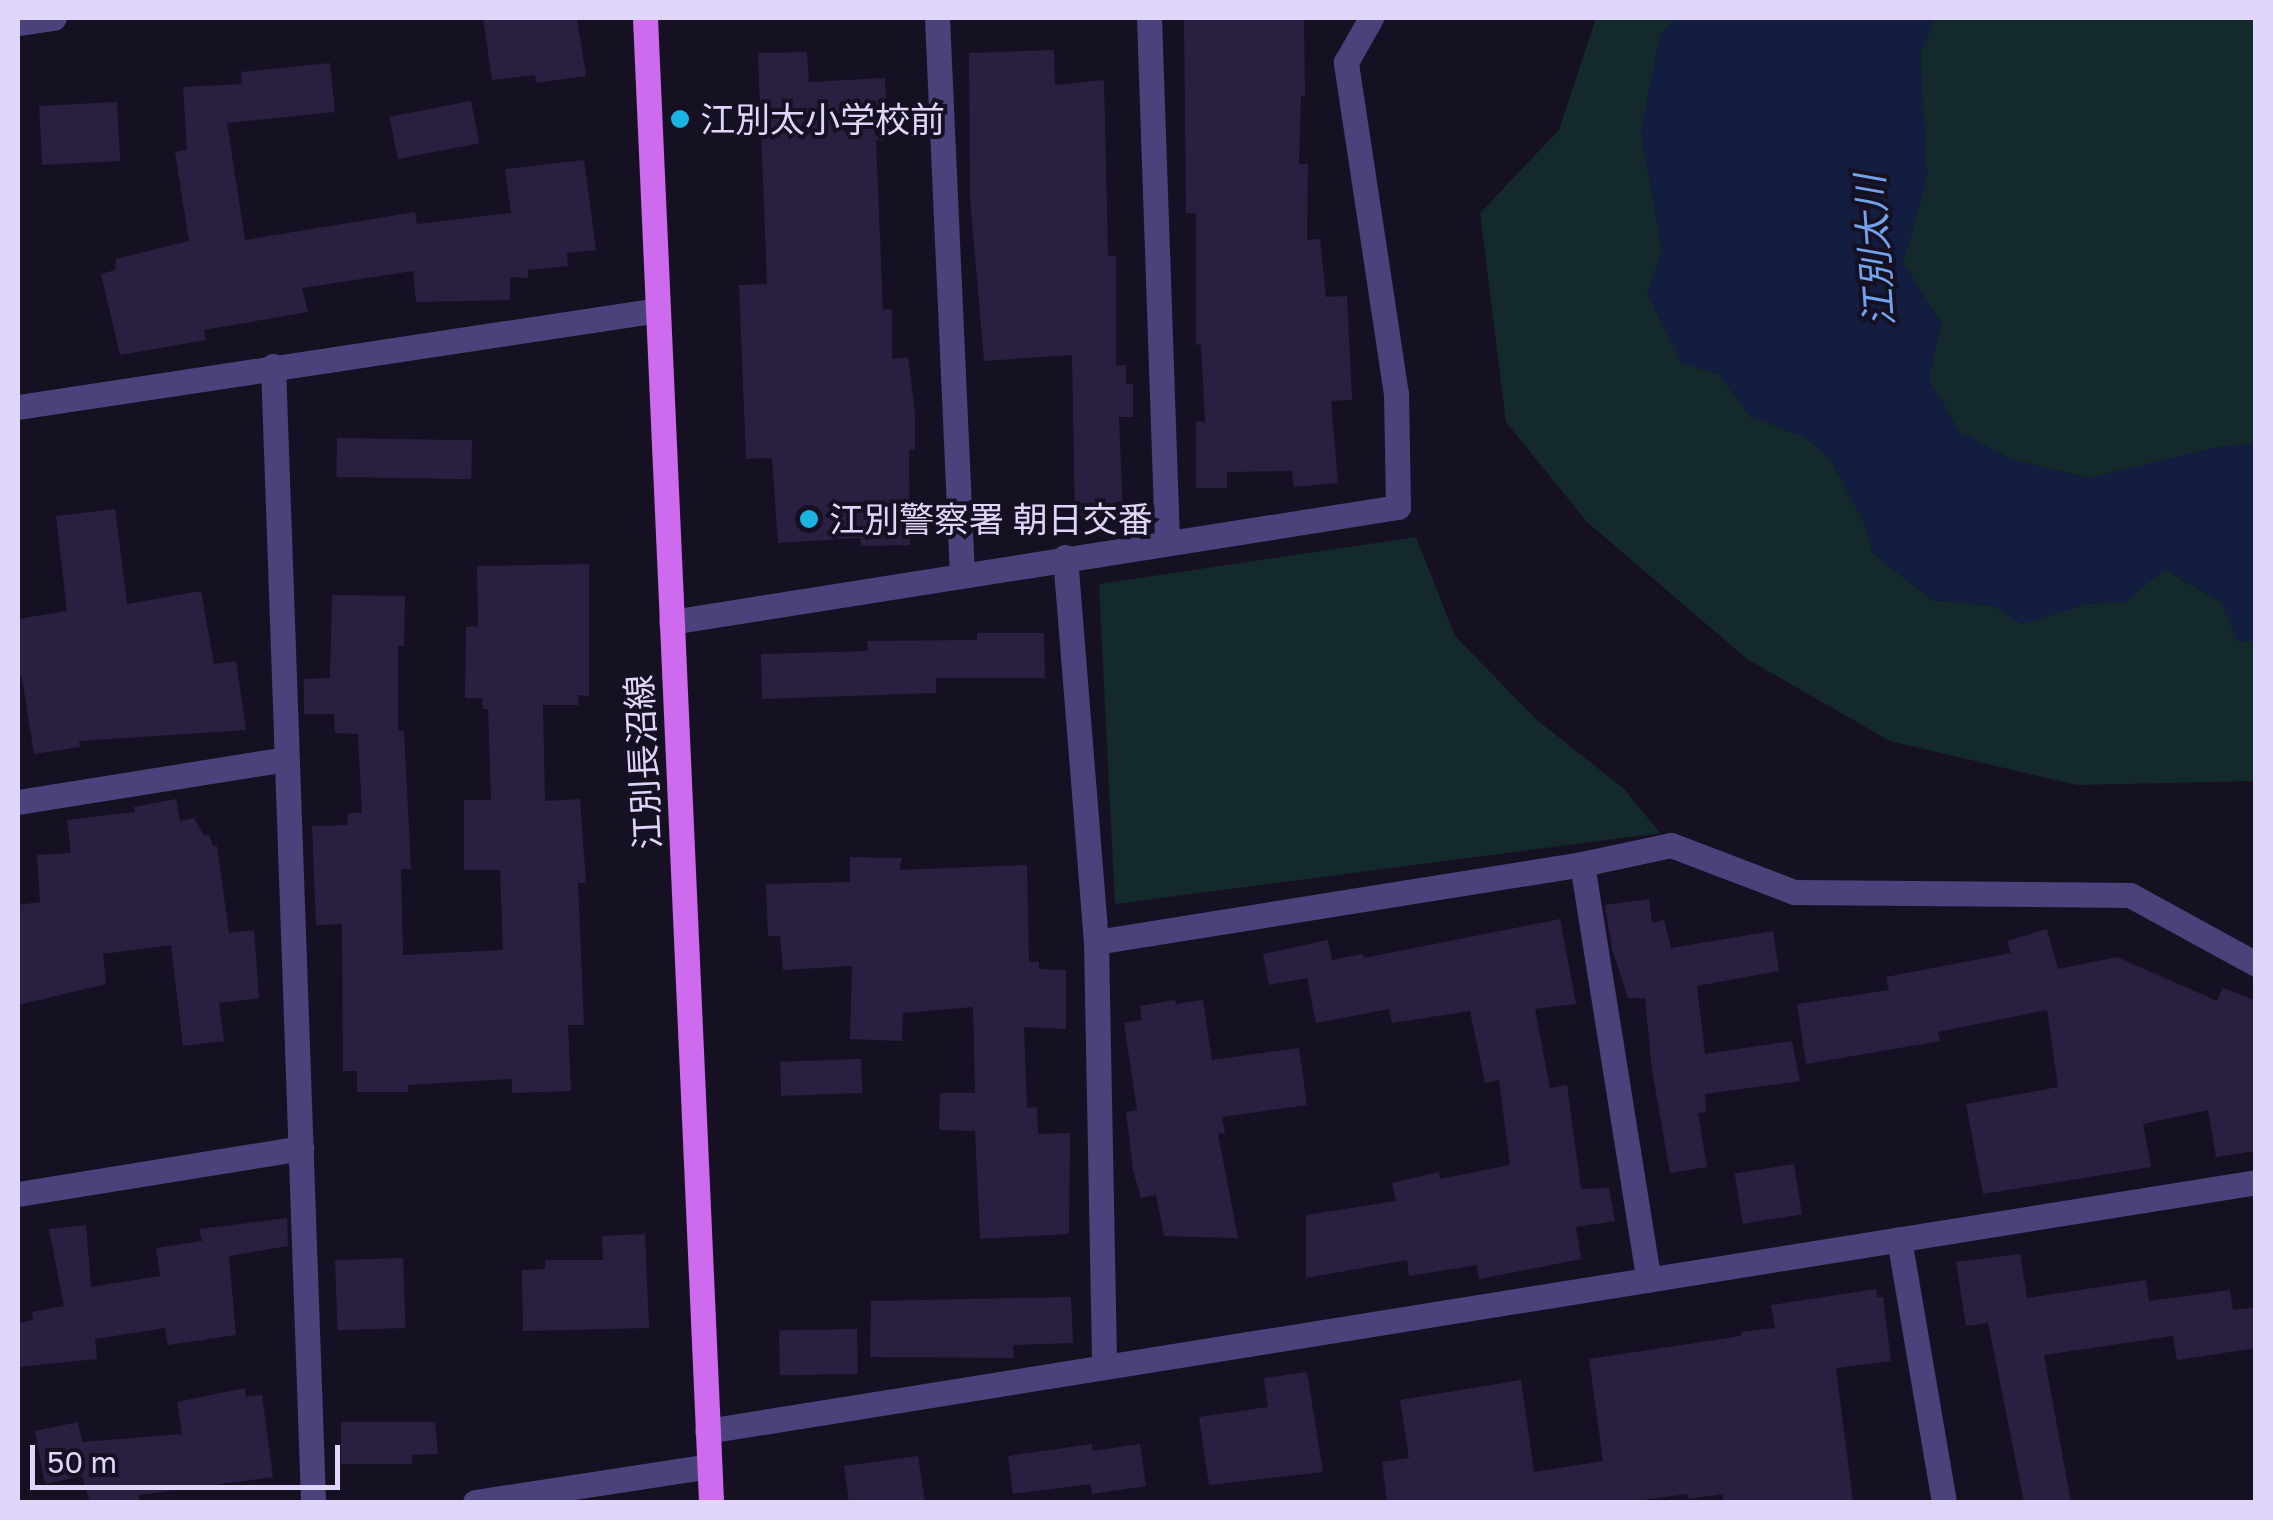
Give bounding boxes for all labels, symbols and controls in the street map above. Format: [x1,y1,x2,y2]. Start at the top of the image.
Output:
place label: 江別太小学校前 [700,98,945,140]
marker: 江別太小学校前 [669,108,691,130]
water label: 江別太川 [1846,174,1902,328]
place label: 江別警察署 朝日交番 [829,498,1153,540]
marker: 江別警察署 朝日交番 [798,508,820,530]
street label: 江別長沼線 [617,674,669,850]
scale bar [35,1425,345,1487]
text: 50 m [47,1444,117,1480]

